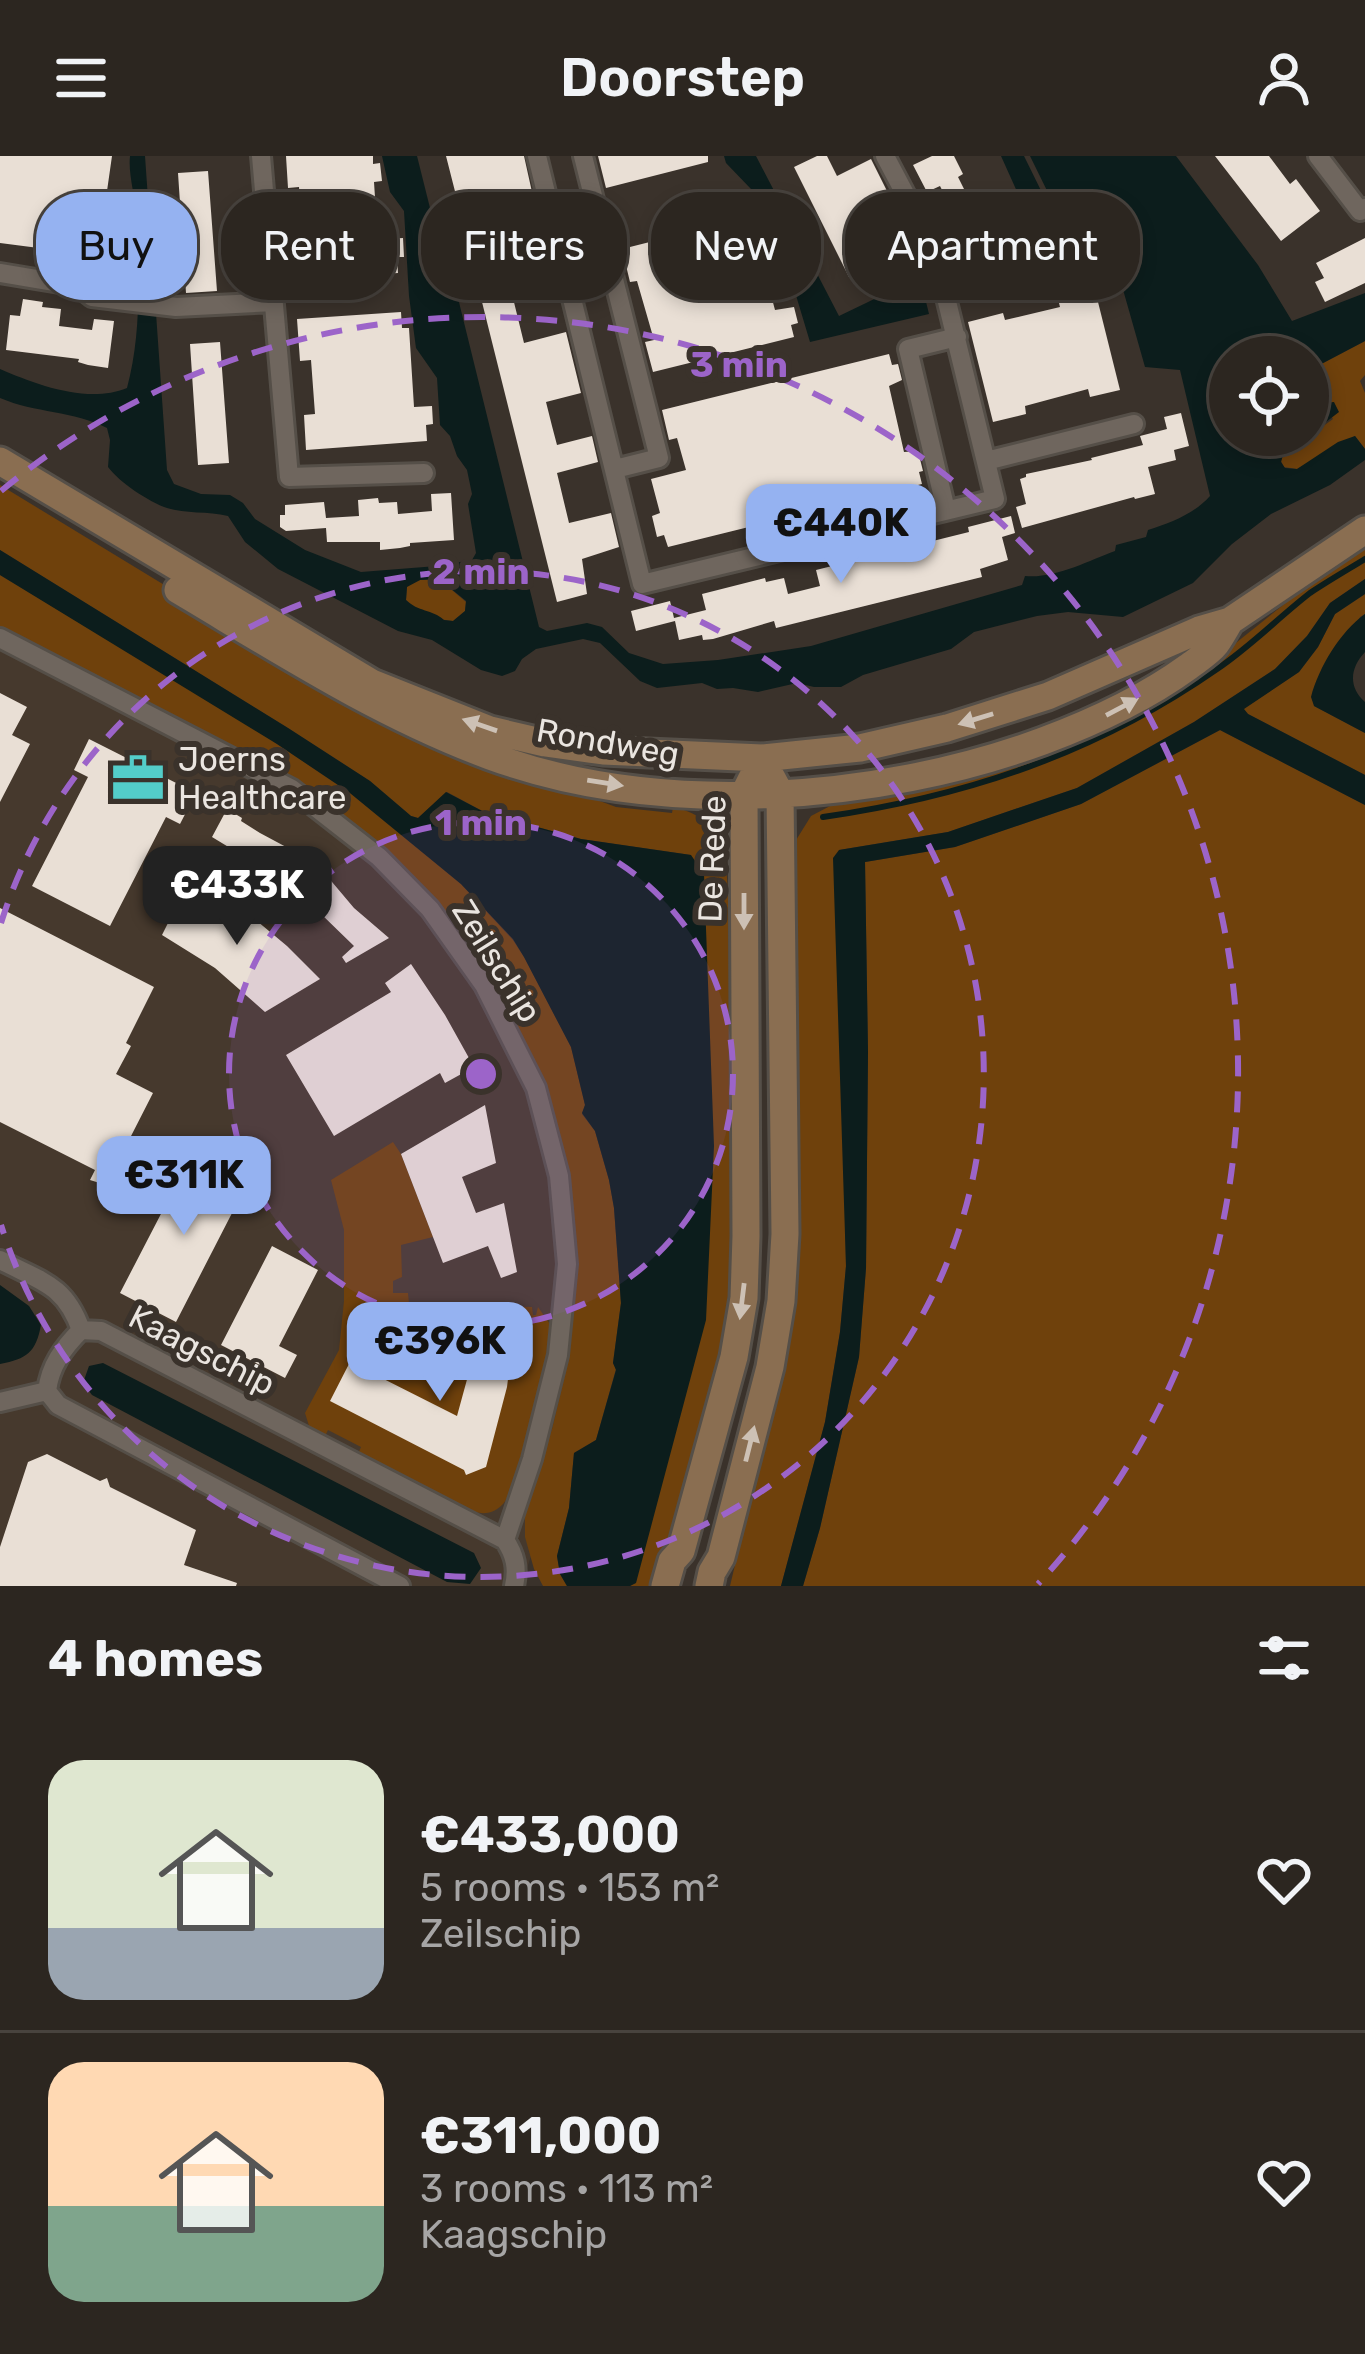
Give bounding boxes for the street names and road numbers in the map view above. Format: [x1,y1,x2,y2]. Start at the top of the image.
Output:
street label: Rondweg [534,710,682,774]
street label: De Rede [690,795,734,923]
street label: Zeilschip [444,893,550,1029]
street label: Kaagschip [123,1297,281,1403]

